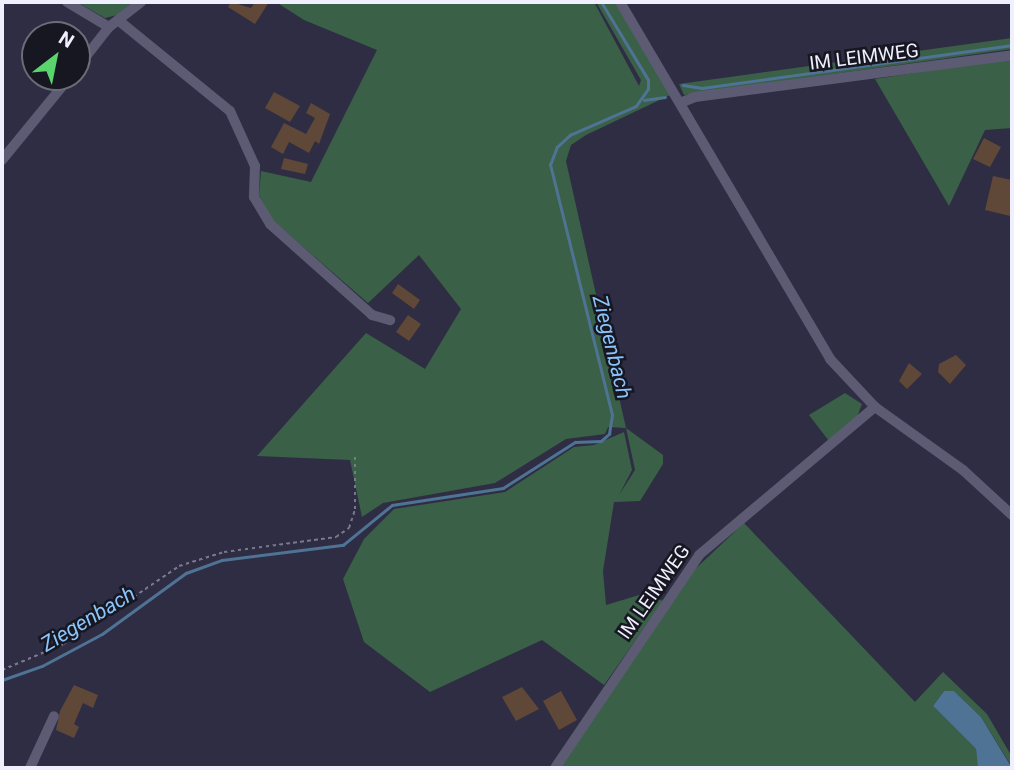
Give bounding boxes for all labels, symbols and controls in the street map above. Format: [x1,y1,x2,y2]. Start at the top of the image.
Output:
north arrow [21,21,91,91]
text: N [55,26,78,53]
street label: IM LEIMWEG [808,39,920,75]
water label: Ziegenbach [587,293,637,401]
street label: IM LEIMWEG [613,540,695,644]
water label: Ziegenbach [36,581,140,657]

